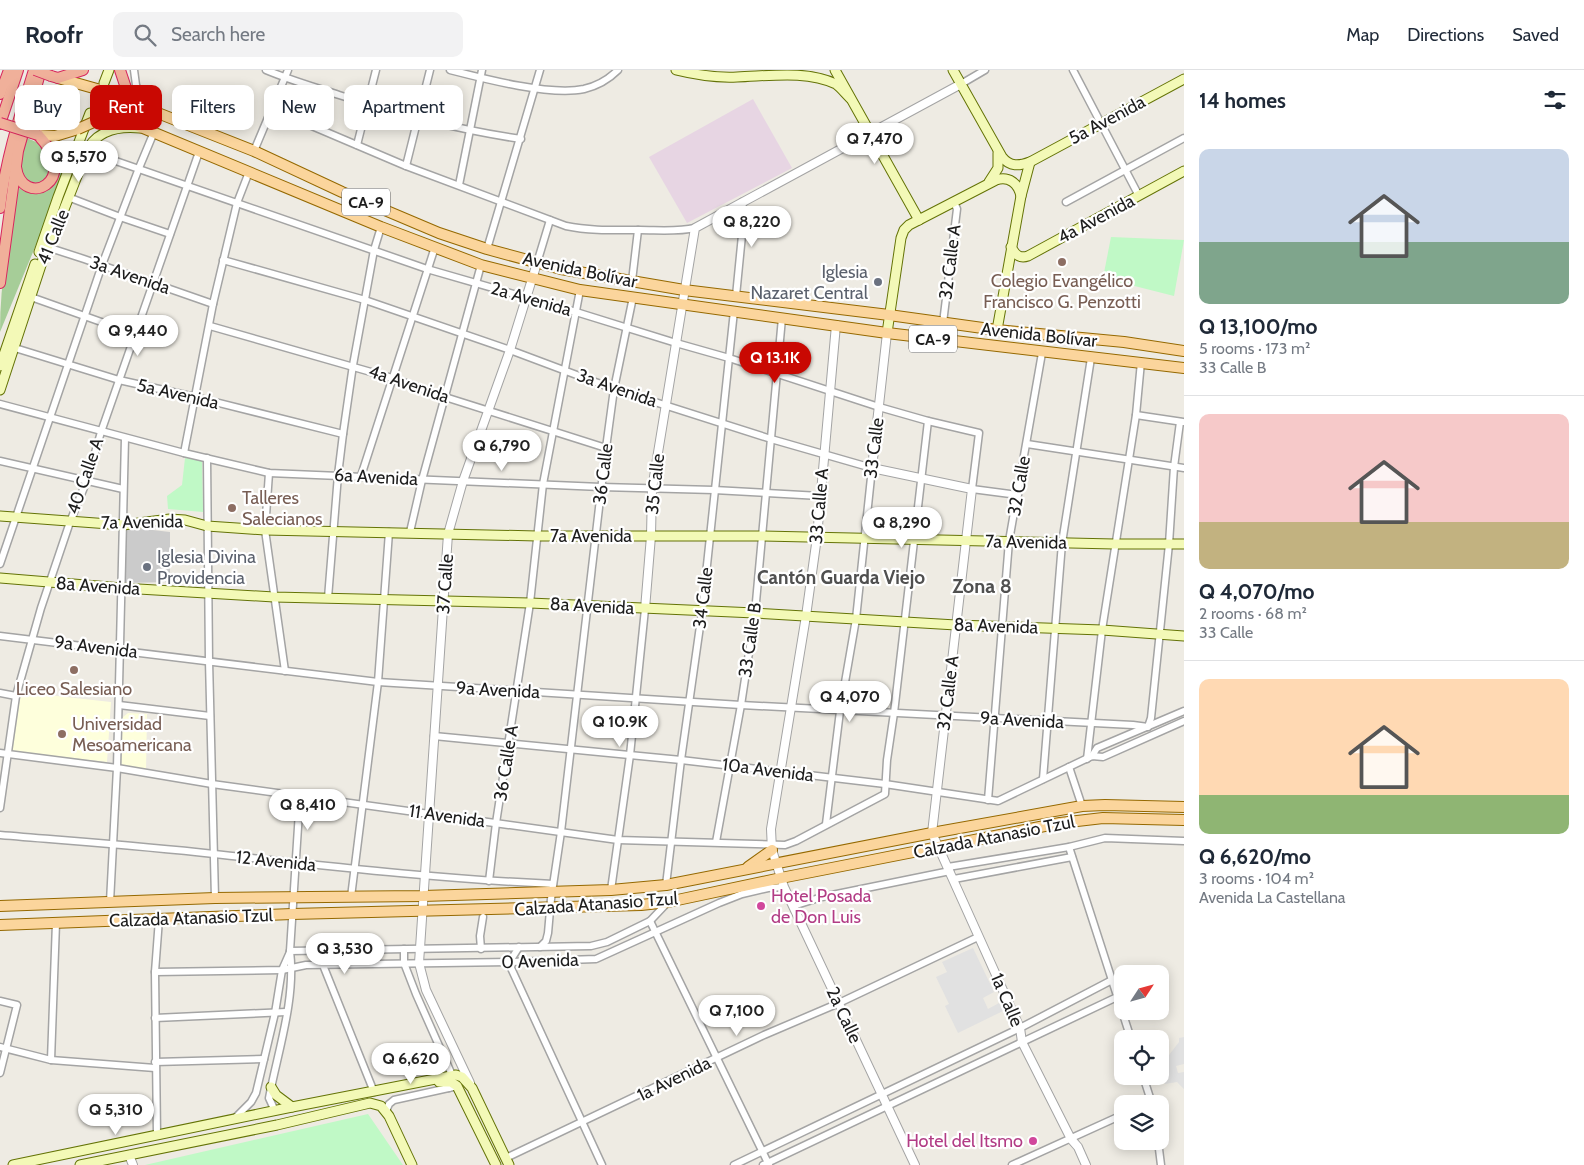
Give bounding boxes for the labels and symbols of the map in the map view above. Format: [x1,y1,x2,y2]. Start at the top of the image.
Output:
street label: 5a Avenida [1065,91,1149,149]
pin: Q 7,470 [829,122,921,165]
pin: Q 5,570 [33,140,125,183]
road number: CA-9 [342,188,390,216]
street label: 4a Avenida [1054,189,1139,248]
street label: 41 Calle [32,206,74,268]
pin: Q 8,220 [706,206,798,248]
street label: 32 Calle A [934,223,966,301]
street label: Avenida Bolívar [521,247,640,293]
street label: 3a Avenida [87,251,173,299]
marker: Colegio Evangélico Francisco G. Penzotti [1056,256,1068,268]
place label: Iglesia Nazaret Central [750,261,869,304]
place label: Colegio Evangélico Francisco G. Penzotti [983,270,1141,313]
marker: Iglesia Nazaret Central [872,276,884,288]
street label: 2a Avenida [488,277,574,321]
pin: Q 9,440 [92,314,184,357]
street label: Avenida Bolívar [980,318,1098,352]
road number: CA-9 [909,325,957,352]
pin: Q 13.1K [729,342,821,384]
street label: 4a Avenida [366,360,453,408]
street label: 3a Avenida [574,364,660,412]
street label: 5a Avenida [135,374,221,414]
street label: 33 Calle [859,416,889,480]
pin: Q 6,790 [456,430,548,472]
street label: 40 Calle A [62,435,108,517]
street label: 36 Calle [588,442,618,506]
street label: 35 Calle [641,453,669,515]
street label: 32 Calle [1003,454,1035,518]
street label: 6a Avenida [334,464,419,490]
street label: 33 Calle A [805,467,833,545]
place label: Talleres Salecianos [242,487,323,530]
marker: Talleres Salecianos [226,502,238,514]
pin: Q 8,290 [856,506,948,549]
street label: 7a Avenida [101,510,184,534]
street label: 7a Avenida [550,525,632,547]
street label: 7a Avenida [985,530,1068,554]
place label: Iglesia Divina Providencia [157,546,256,589]
street label: 37 Calle [432,553,458,615]
marker: Iglesia Divina Providencia [141,561,153,573]
street label: 34 Calle [688,566,718,630]
district label: Cantón Guarda Viejo [757,566,925,589]
street label: 8a Avenida [55,572,141,600]
district label: Zona 8 [952,574,1012,598]
street label: 8a Avenida [549,593,635,619]
street label: 33 Calle B [734,601,766,679]
street label: 8a Avenida [953,614,1039,638]
street label: 9a Avenida [53,631,139,663]
street label: 32 Calle A [932,654,964,732]
marker: Liceo Salesiano [68,664,80,676]
street label: 9a Avenida [456,677,541,703]
place label: Liceo Salesiano [16,678,132,700]
pin: Q 4,070 [804,680,896,723]
pin: Q 10.9K [574,706,666,748]
street label: 9a Avenida [980,707,1065,733]
place label: Universidad Mesoamericana [72,713,192,756]
street label: 36 Calle A [489,723,523,803]
marker: Universidad Mesoamericana [56,728,68,740]
street label: 10a Avenida [721,753,815,787]
pin: Q 8,410 [262,788,354,831]
street label: 11 Avenida [408,800,487,832]
street label: Calzada Atanasio Tzul [911,810,1077,863]
street label: 12 Avenida [235,846,317,876]
place label: Hotel Posada de Don Luis [771,885,872,928]
street label: Calzada Atanasio Tzul [513,887,679,921]
marker: Hotel Posada de Don Luis [755,900,767,912]
street label: Calzada Atanasio Tzul [109,904,274,932]
pin: Q 3,530 [299,932,391,975]
street label: 0 Avenida [501,949,579,973]
north arrow [1114,965,1169,1020]
street label: 1a Calle [986,970,1028,1030]
street label: 2a Calle [821,983,867,1047]
pin: Q 7,100 [691,994,783,1037]
pin: Q 6,620 [365,1042,457,1085]
street label: 1a Avenida [633,1052,715,1106]
pin: Q 5,310 [70,1094,162,1136]
place label: Hotel del Itsmo [906,1130,1023,1152]
marker: Hotel del Itsmo [1027,1135,1039,1147]

